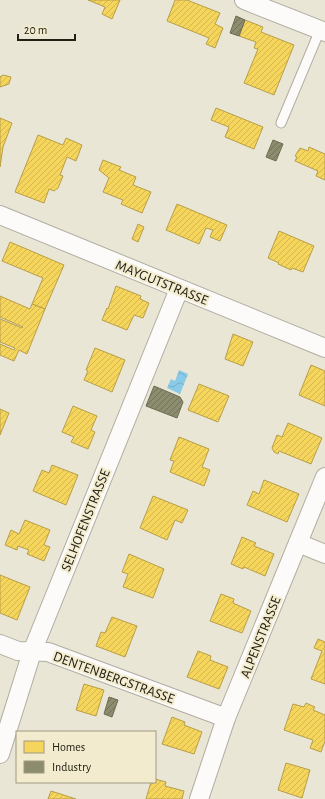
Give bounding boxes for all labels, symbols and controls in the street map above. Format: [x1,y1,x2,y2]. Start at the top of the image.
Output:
scale bar [18,16,75,42]
text: 20 m [24,24,47,36]
street label: MAYGUTSTRASSE [113,258,210,308]
street label: SELHOFENSTRASSE [59,467,113,573]
street label: ALPENSTRASSE [238,594,284,680]
street label: DENTENBERGSTRASSE [51,650,176,706]
legend [16,731,156,783]
text: Homes [52,741,85,753]
text: Industry [52,761,91,774]

